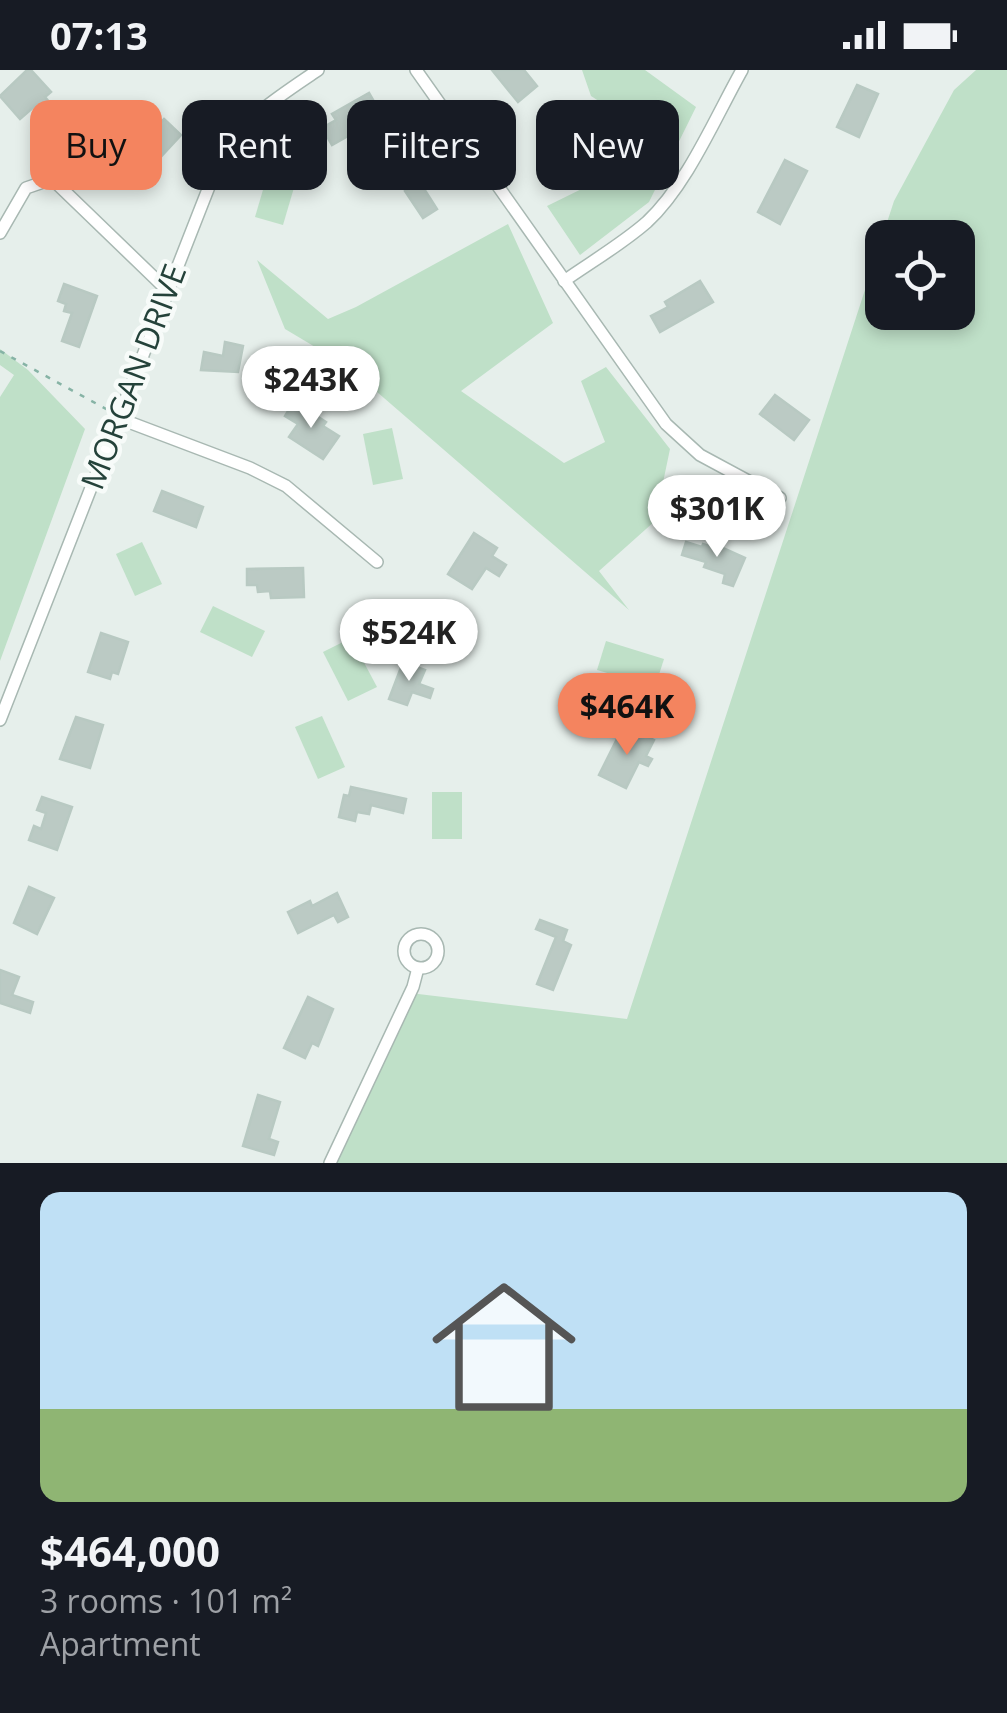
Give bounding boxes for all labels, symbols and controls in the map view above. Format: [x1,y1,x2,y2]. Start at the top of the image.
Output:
text: 07:13 [50,9,148,61]
chip: Buy [30,100,162,190]
chip: Rent [182,100,327,190]
chip: Filters [347,100,516,190]
chip: New [536,100,679,190]
map controls [865,220,975,330]
button: locate [865,220,975,330]
street label: MORGAN DRIVE [70,258,195,495]
pin: $243K [241,346,381,431]
text: $243K [264,357,358,400]
pin: $301K [647,475,787,560]
text: $301K [670,486,764,529]
pin: $524K [339,599,479,684]
text: $524K [362,610,456,653]
pin: $464K [557,673,697,758]
text: $464K [580,684,674,727]
icon: home [414,1257,594,1437]
text: $464,000 [40,1522,220,1579]
text: 3 rooms · 101 m² [40,1579,292,1622]
text: Apartment [40,1622,201,1665]

